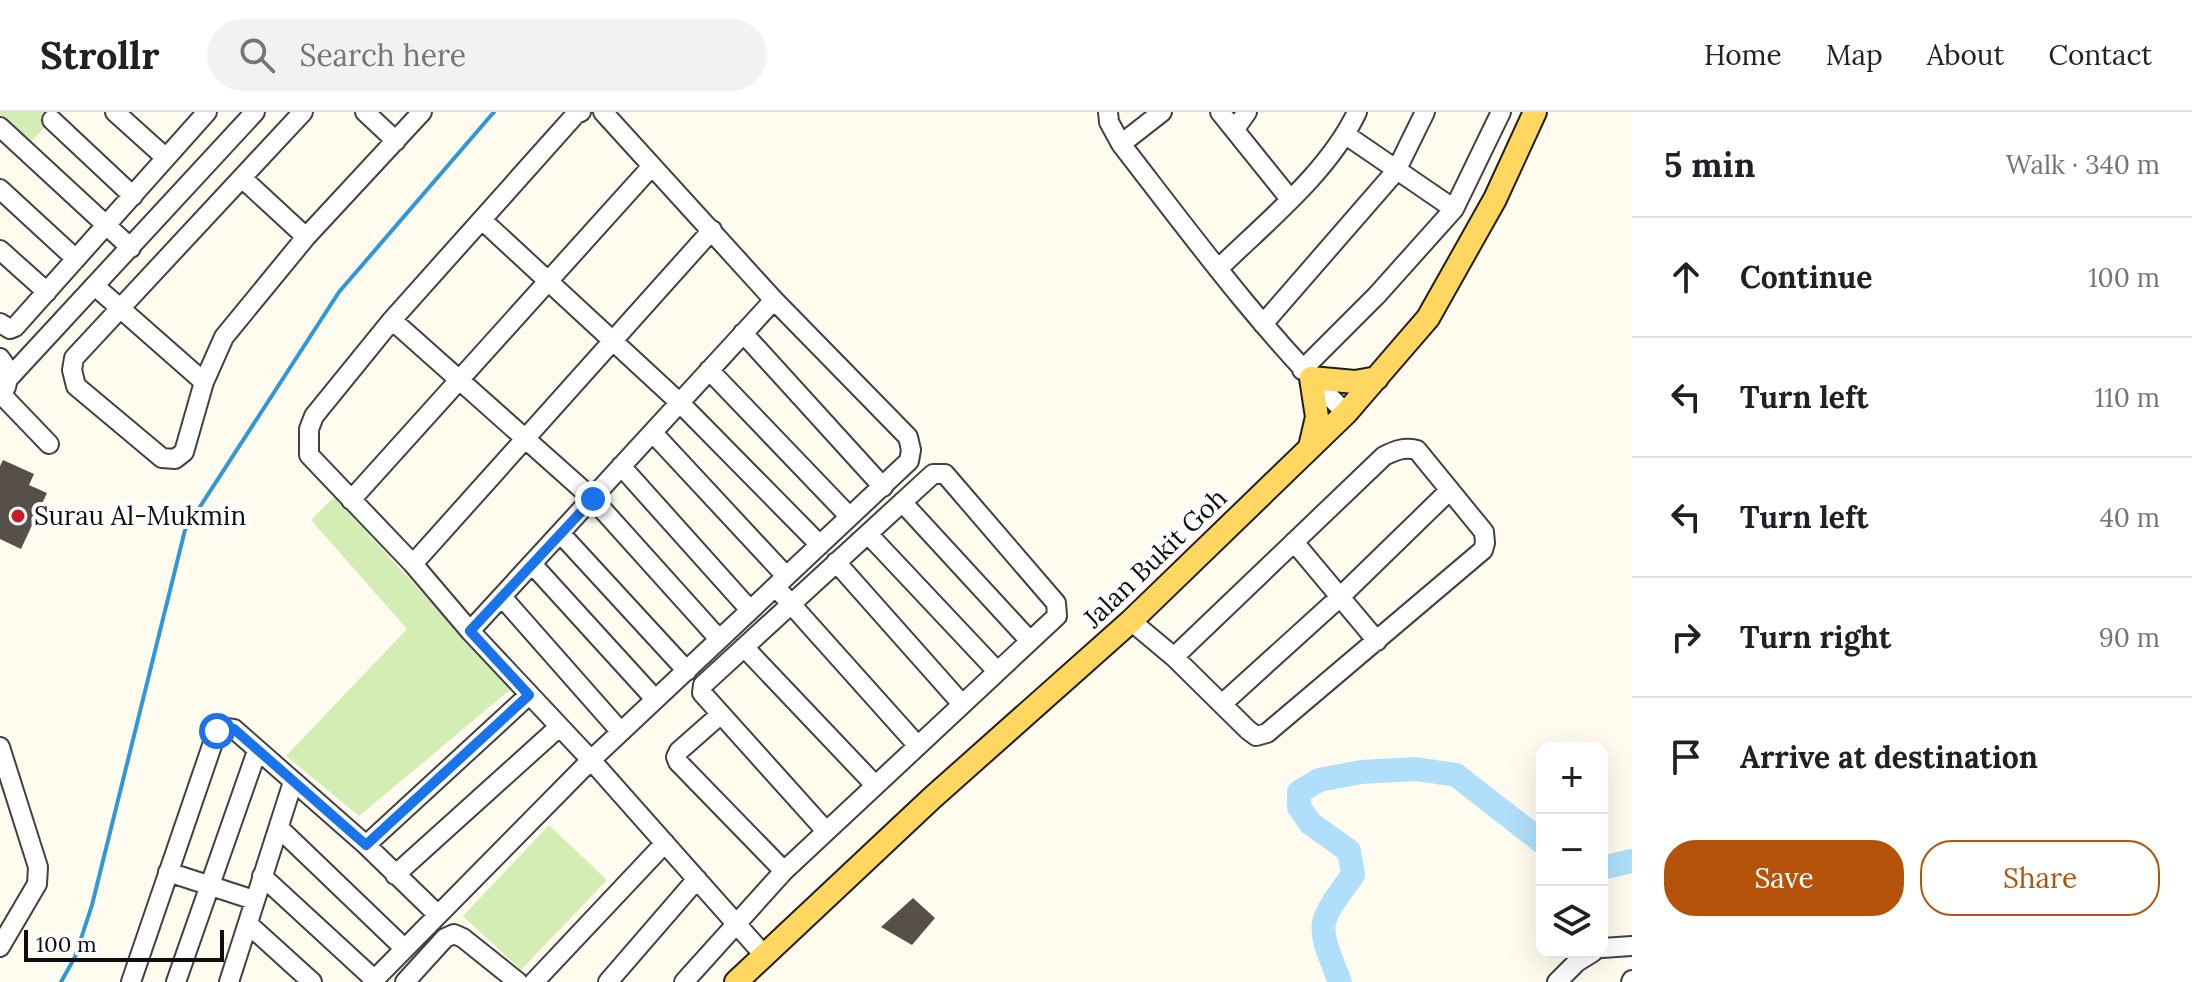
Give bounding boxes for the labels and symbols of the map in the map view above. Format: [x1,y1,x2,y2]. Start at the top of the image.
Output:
route end [575,481,611,517]
street label: Jalan Bukit Goh [1075,481,1233,635]
place label: Surau Al-Mukmin [34,499,246,532]
marker: Surau Al-Mukmin [9,507,27,525]
route start [199,713,235,749]
scale bar [24,926,224,962]

